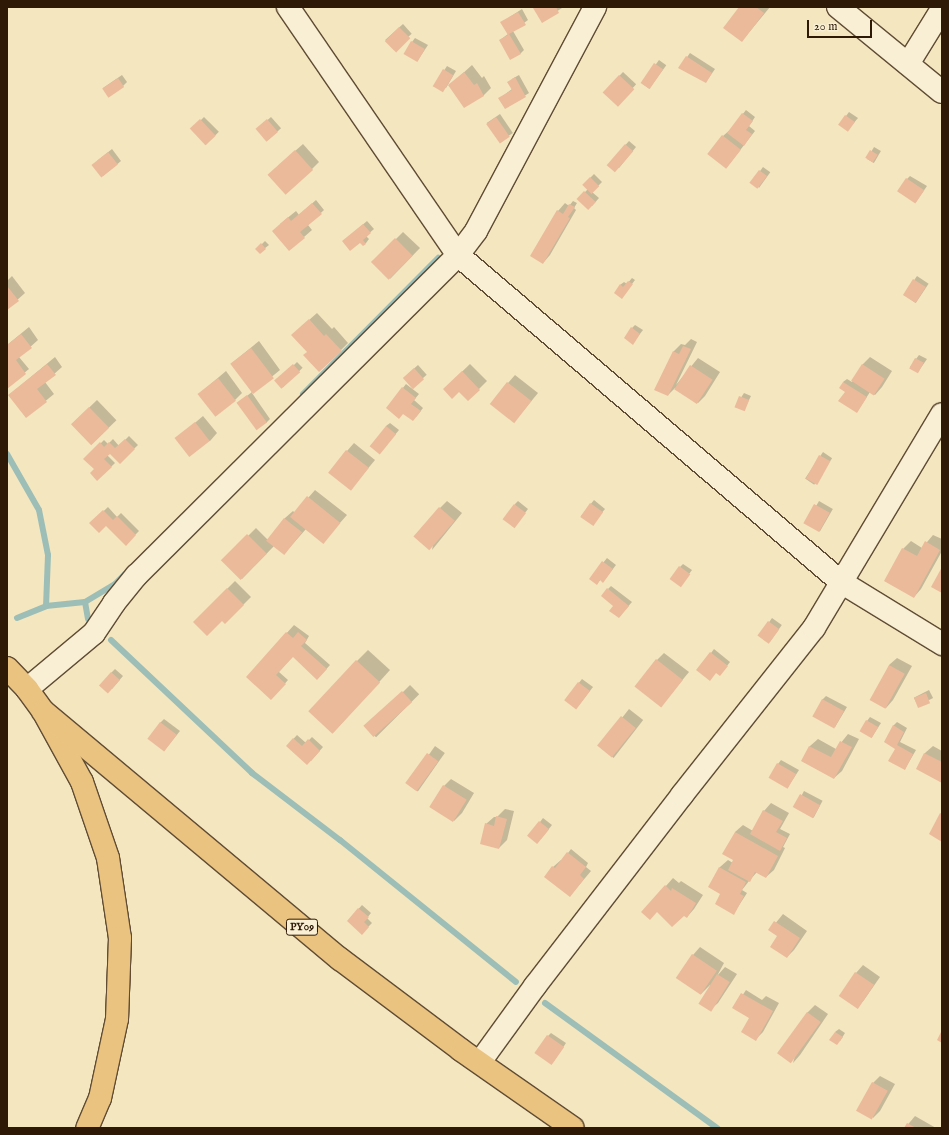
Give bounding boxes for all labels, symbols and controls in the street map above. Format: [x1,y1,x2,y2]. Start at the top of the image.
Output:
scale bar [809,12,874,38]
text: 20 m [814,19,837,34]
road number: PY09 [285,918,319,936]

